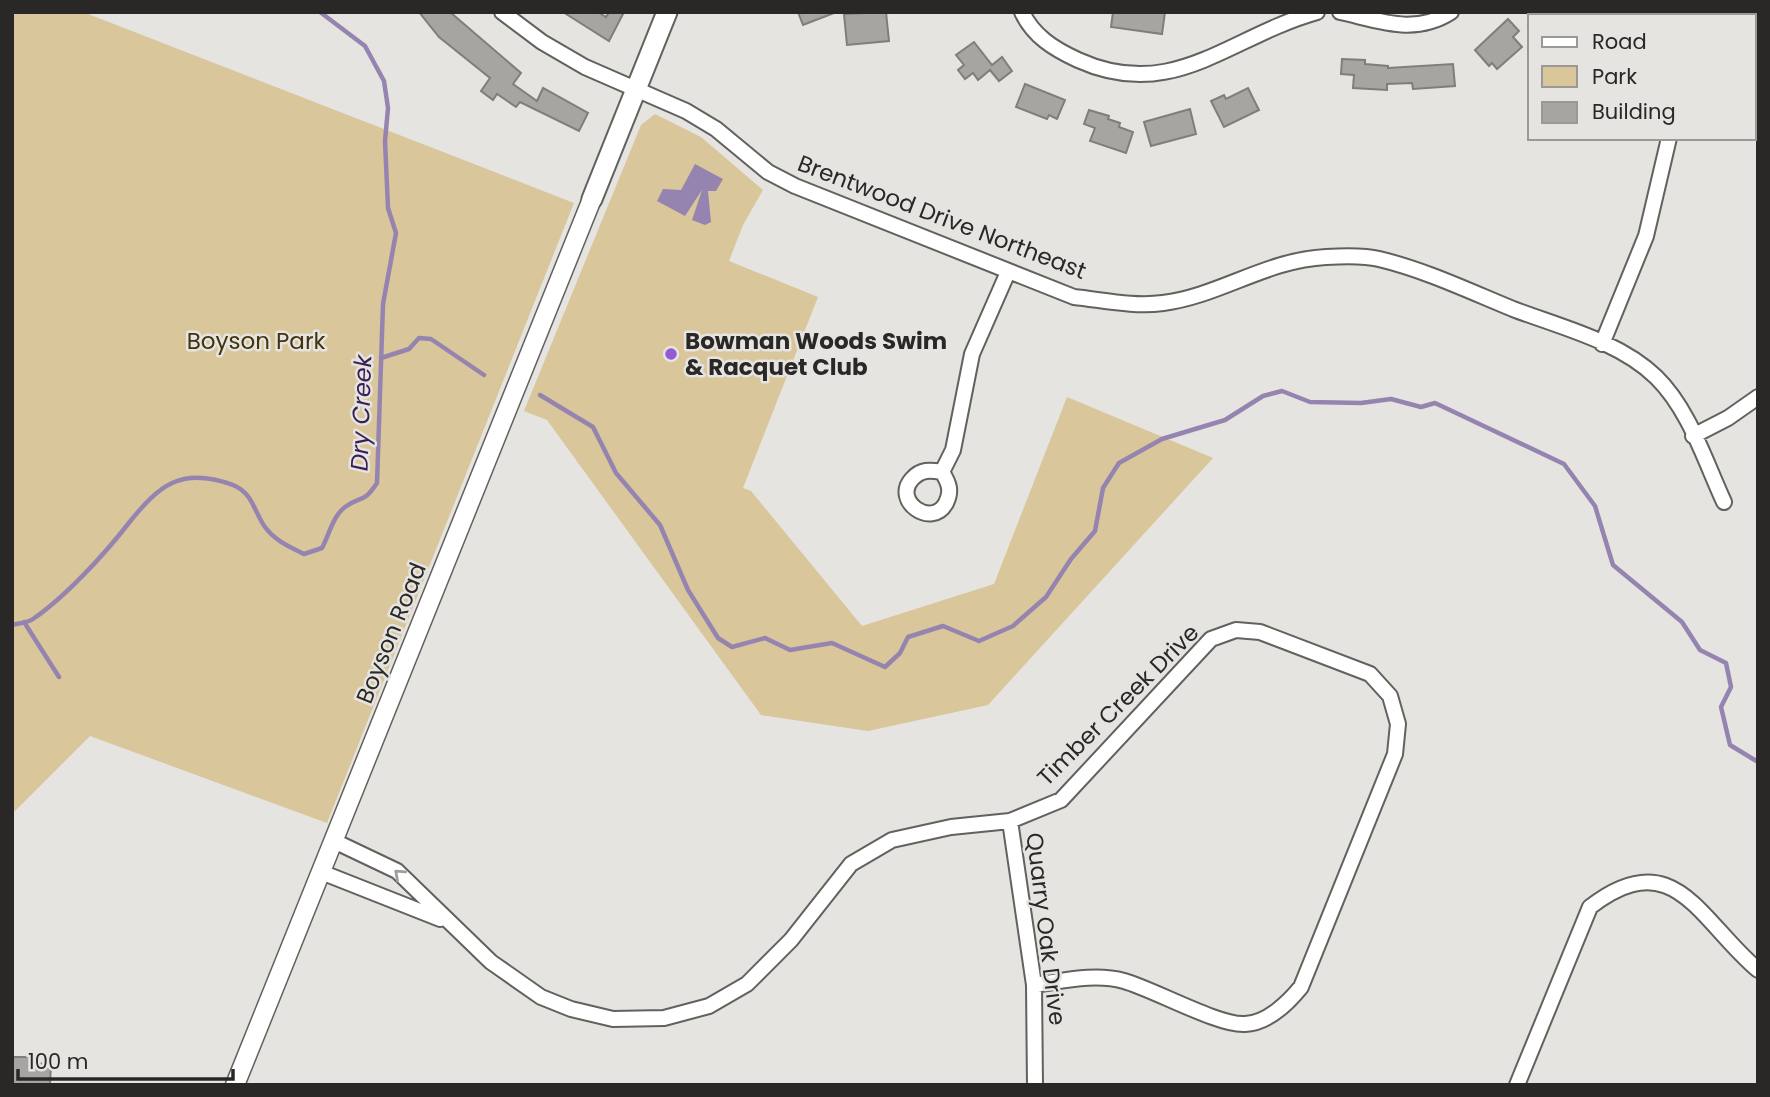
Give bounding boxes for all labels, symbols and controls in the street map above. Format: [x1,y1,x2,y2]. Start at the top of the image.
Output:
legend [1528,14,1756,140]
text: Road [1592,27,1647,56]
text: Park [1592,62,1637,91]
text: Building [1592,97,1676,126]
street label: Brentwood Drive Northeast [793,147,1091,287]
park label: Boyson Park [187,325,325,357]
place label: Bowman Woods Swim & Racquet Club [685,325,947,383]
marker: Bowman Woods Swim & Racquet Club [663,346,679,362]
water label: Dry Creek [342,353,380,472]
street label: Boyson Road [348,558,434,708]
street label: Timber Creek Drive [1030,617,1206,793]
street label: Quarry Oak Drive [1018,831,1074,1027]
one-way arrow [394,870,407,882]
scale bar [18,1038,233,1082]
text: 100 m [28,1047,88,1076]

